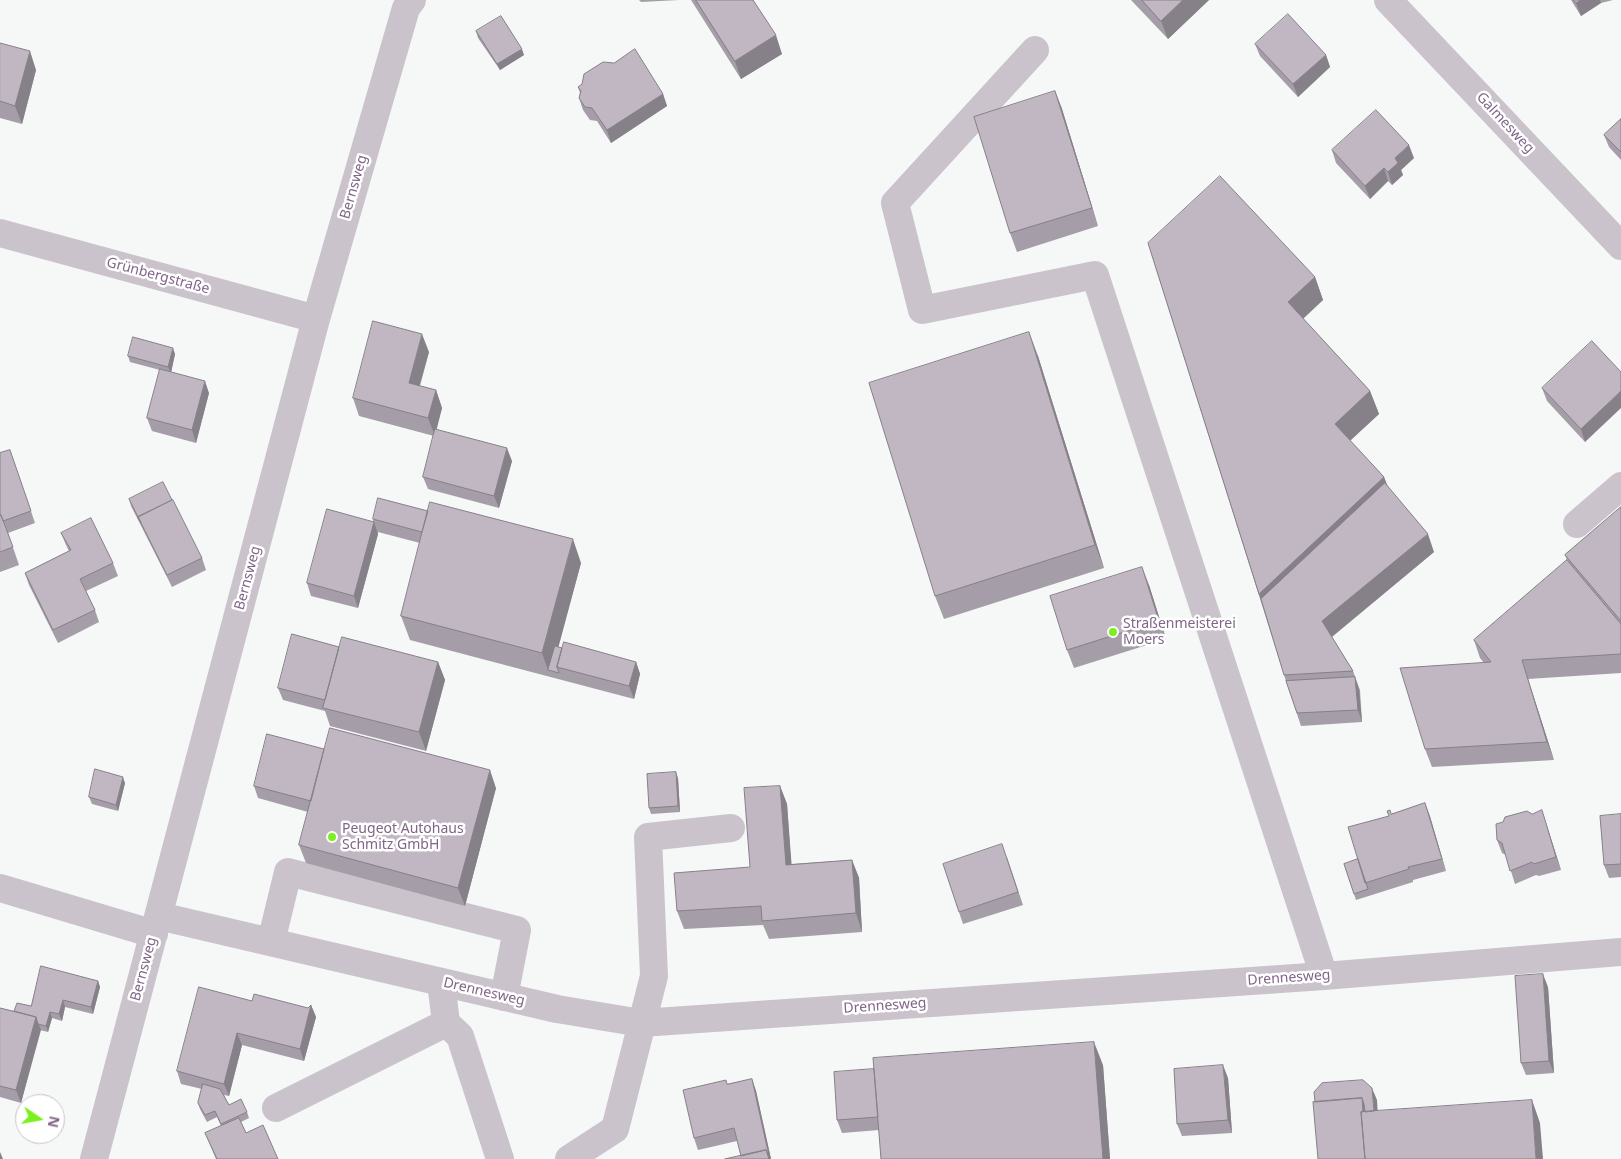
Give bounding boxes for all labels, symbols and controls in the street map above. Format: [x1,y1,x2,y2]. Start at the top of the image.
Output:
street label: Galmesweg [1473,89,1537,157]
street label: Bernsweg [337,153,371,221]
street label: Grünbergstraße [105,254,211,298]
street label: Bernsweg [231,544,265,612]
place label: Straßenmeisterei Moers [1123,616,1236,648]
marker: Straßenmeisterei Moers [1107,626,1119,638]
place label: Peugeot Autohaus Schmitz GmbH [342,821,464,854]
marker: Peugeot Autohaus Schmitz GmbH [326,831,338,843]
street label: Bernsweg [127,935,161,1003]
street label: Drennesweg [1247,967,1331,989]
street label: Drennesweg [442,974,526,1010]
street label: Drennesweg [843,995,927,1017]
north arrow [15,1094,65,1144]
text: N [44,1114,65,1130]

